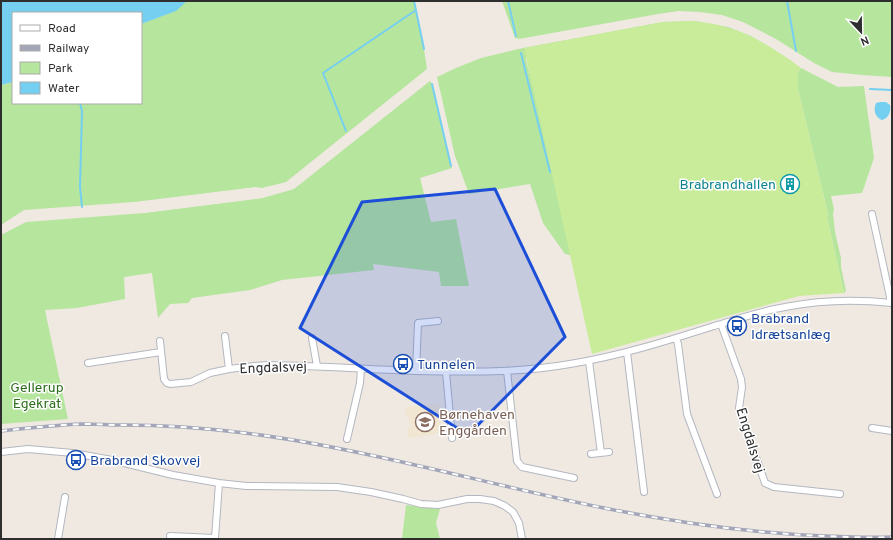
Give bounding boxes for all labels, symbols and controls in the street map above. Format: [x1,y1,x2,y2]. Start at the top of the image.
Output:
legend [12,12,142,104]
north arrow [841,12,881,52]
text: Road [48,21,76,37]
text: N [858,32,871,48]
text: Railway [48,41,89,57]
text: Park [48,61,73,77]
text: Water [48,81,80,97]
building icon: Brabrandhallen [779,173,801,195]
place label: Brabrandhallen [680,177,776,194]
place label: Brabrand Idrætsanlæg [751,311,831,344]
bus stop icon: Brabrand Idrætsanlæg [726,315,748,337]
bus stop icon: Tunnelen [392,353,414,375]
place label: Tunnelen [417,357,476,374]
street label: Engdalsvej [239,359,307,378]
park label: Gellerup Egekrat [10,380,64,413]
street label: Engdalsvej [732,406,768,475]
place label: Børnehaven Enggården [439,407,515,440]
school or university icon: Børnehaven Enggården [414,411,436,433]
bus stop icon: Brabrand Skovvej [65,449,87,471]
place label: Brabrand Skovvej [90,453,200,470]

